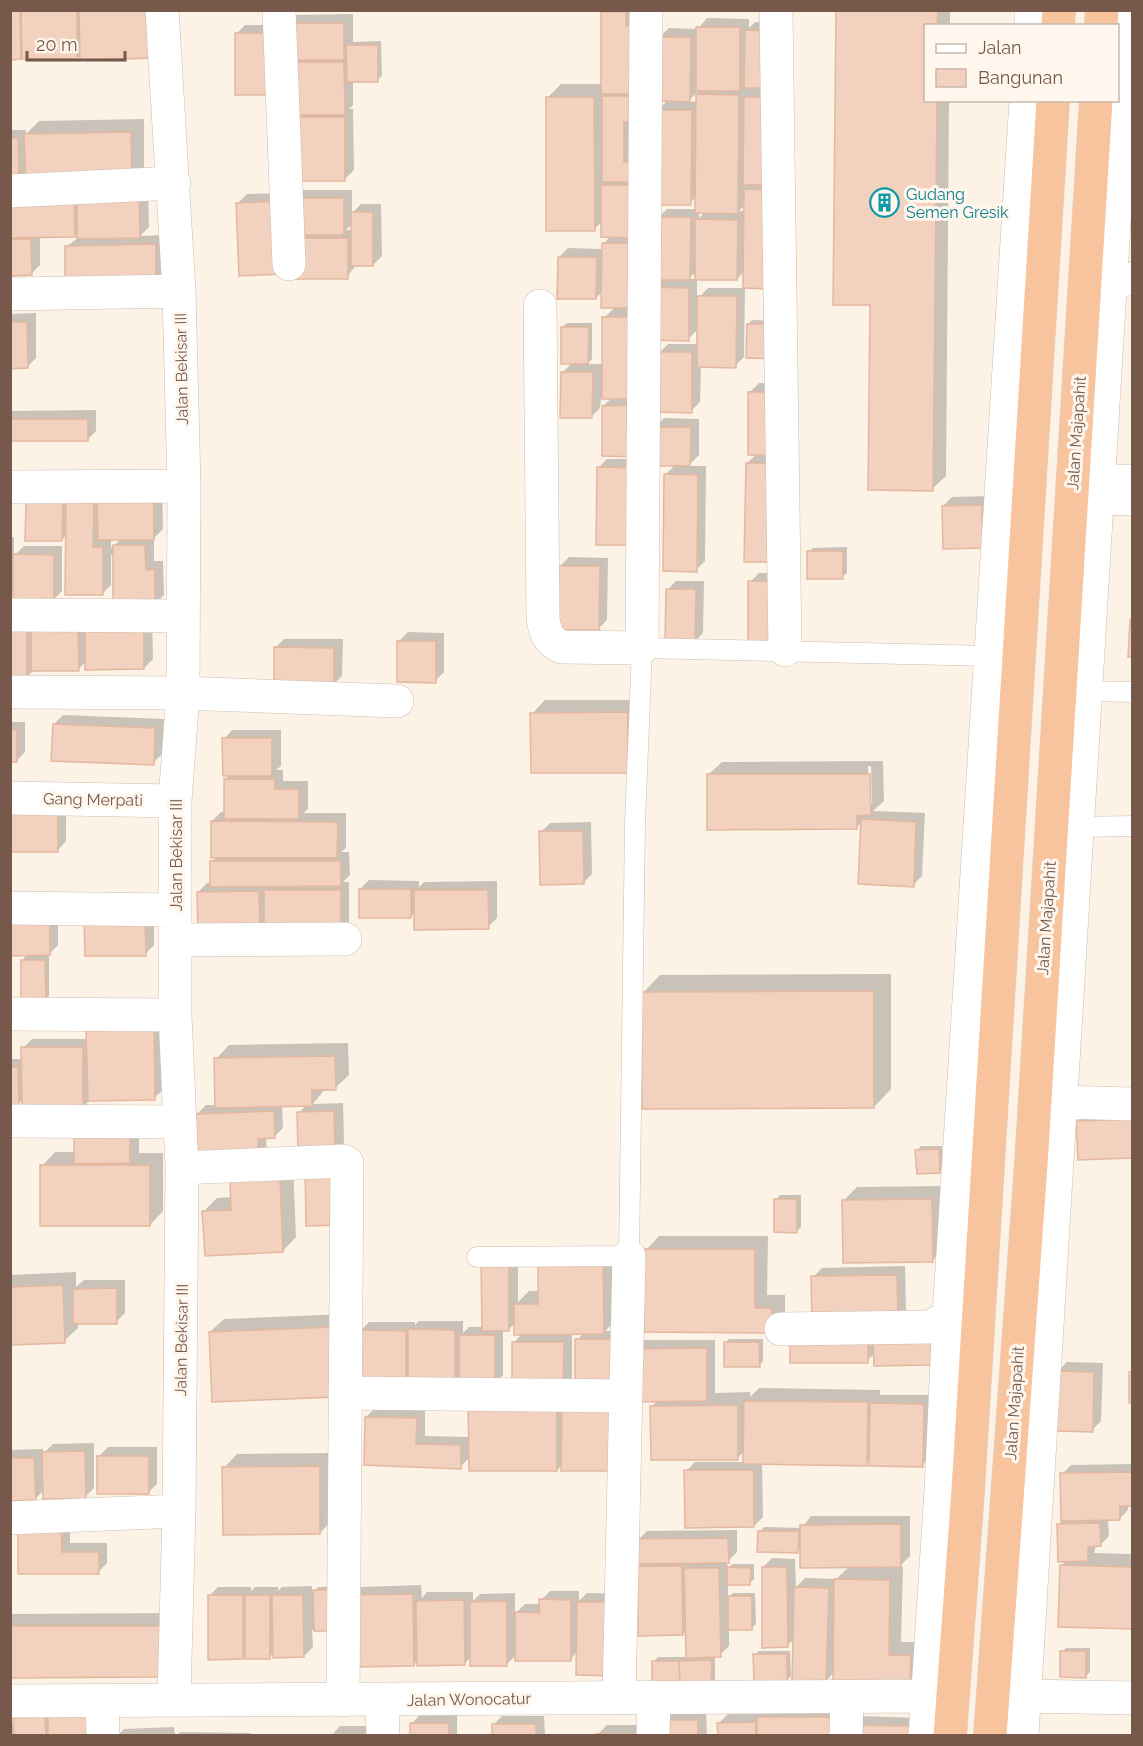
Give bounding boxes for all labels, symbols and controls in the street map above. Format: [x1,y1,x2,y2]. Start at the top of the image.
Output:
scale bar [27,24,124,62]
legend [924,24,1119,102]
text: 20 m [36,34,78,55]
text: Jalan [978,37,1022,58]
text: Bangunan [978,67,1063,88]
place label: Gudang Semen Gresik [906,185,1009,222]
building icon: Gudang Semen Gresik [869,187,901,219]
street label: Jalan Bekisar III [171,313,192,425]
street label: Jalan Majapahit [1063,375,1090,491]
street label: Gang Merpati [43,789,143,810]
street label: Jalan Bekisar III [167,799,186,911]
street label: Jalan Majapahit [1033,860,1060,976]
street label: Jalan Bekisar III [171,1284,192,1396]
street label: Jalan Majapahit [1001,1345,1028,1461]
street label: Jalan Wonocatur [407,1689,532,1710]

